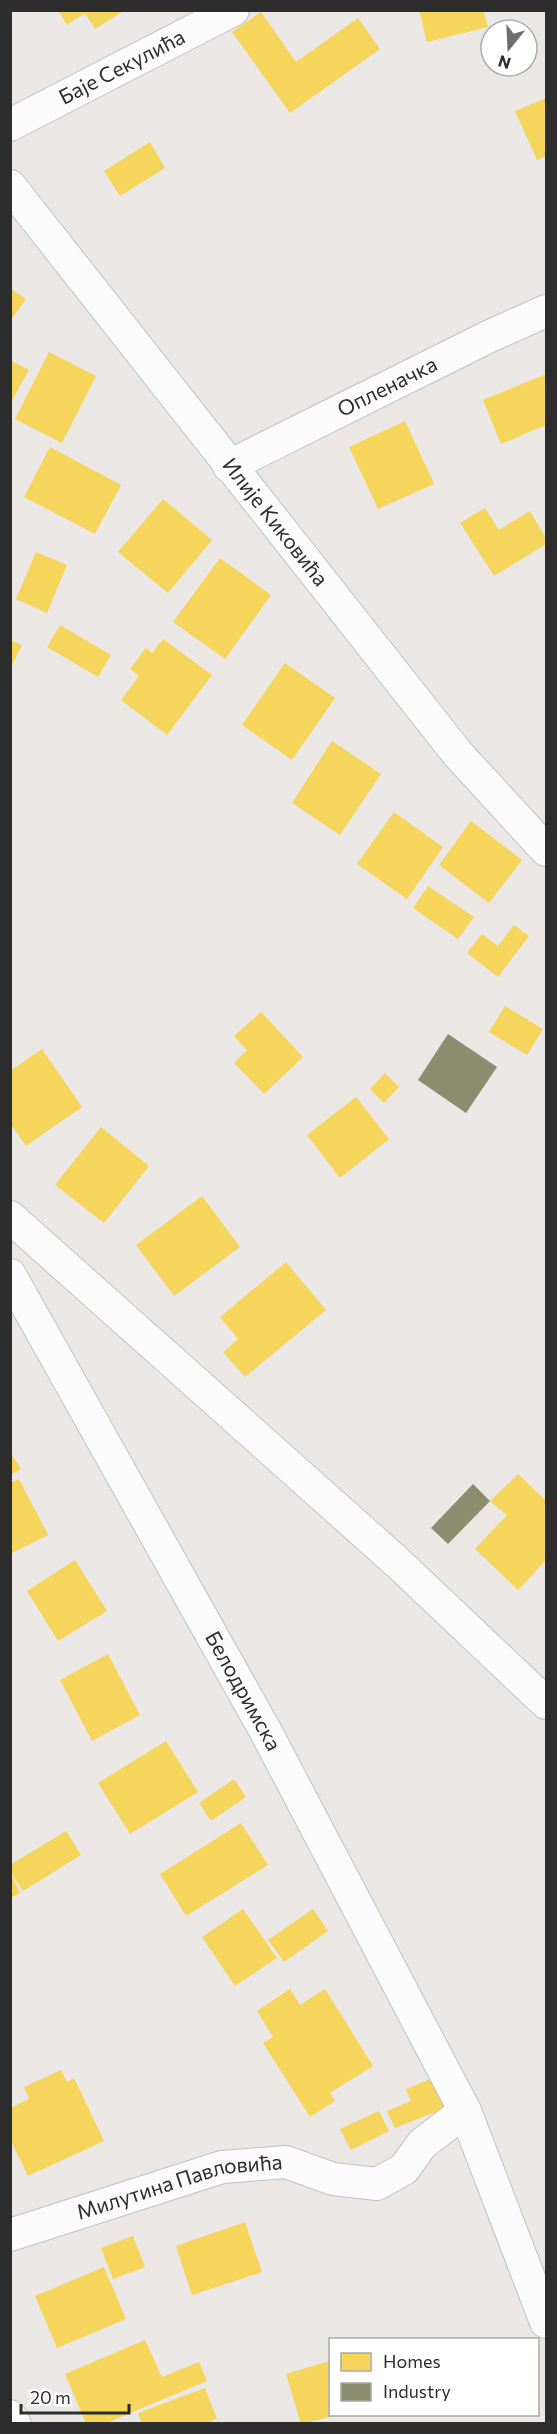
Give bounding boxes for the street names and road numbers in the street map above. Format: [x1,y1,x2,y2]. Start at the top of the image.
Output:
street label: Баје Секулића [54,23,189,109]
street label: Опленачка [333,350,441,421]
street label: Илије Киковића [218,452,334,590]
street label: Белодримска [201,1626,288,1754]
street label: Милутина Павловића [73,2148,283,2224]

